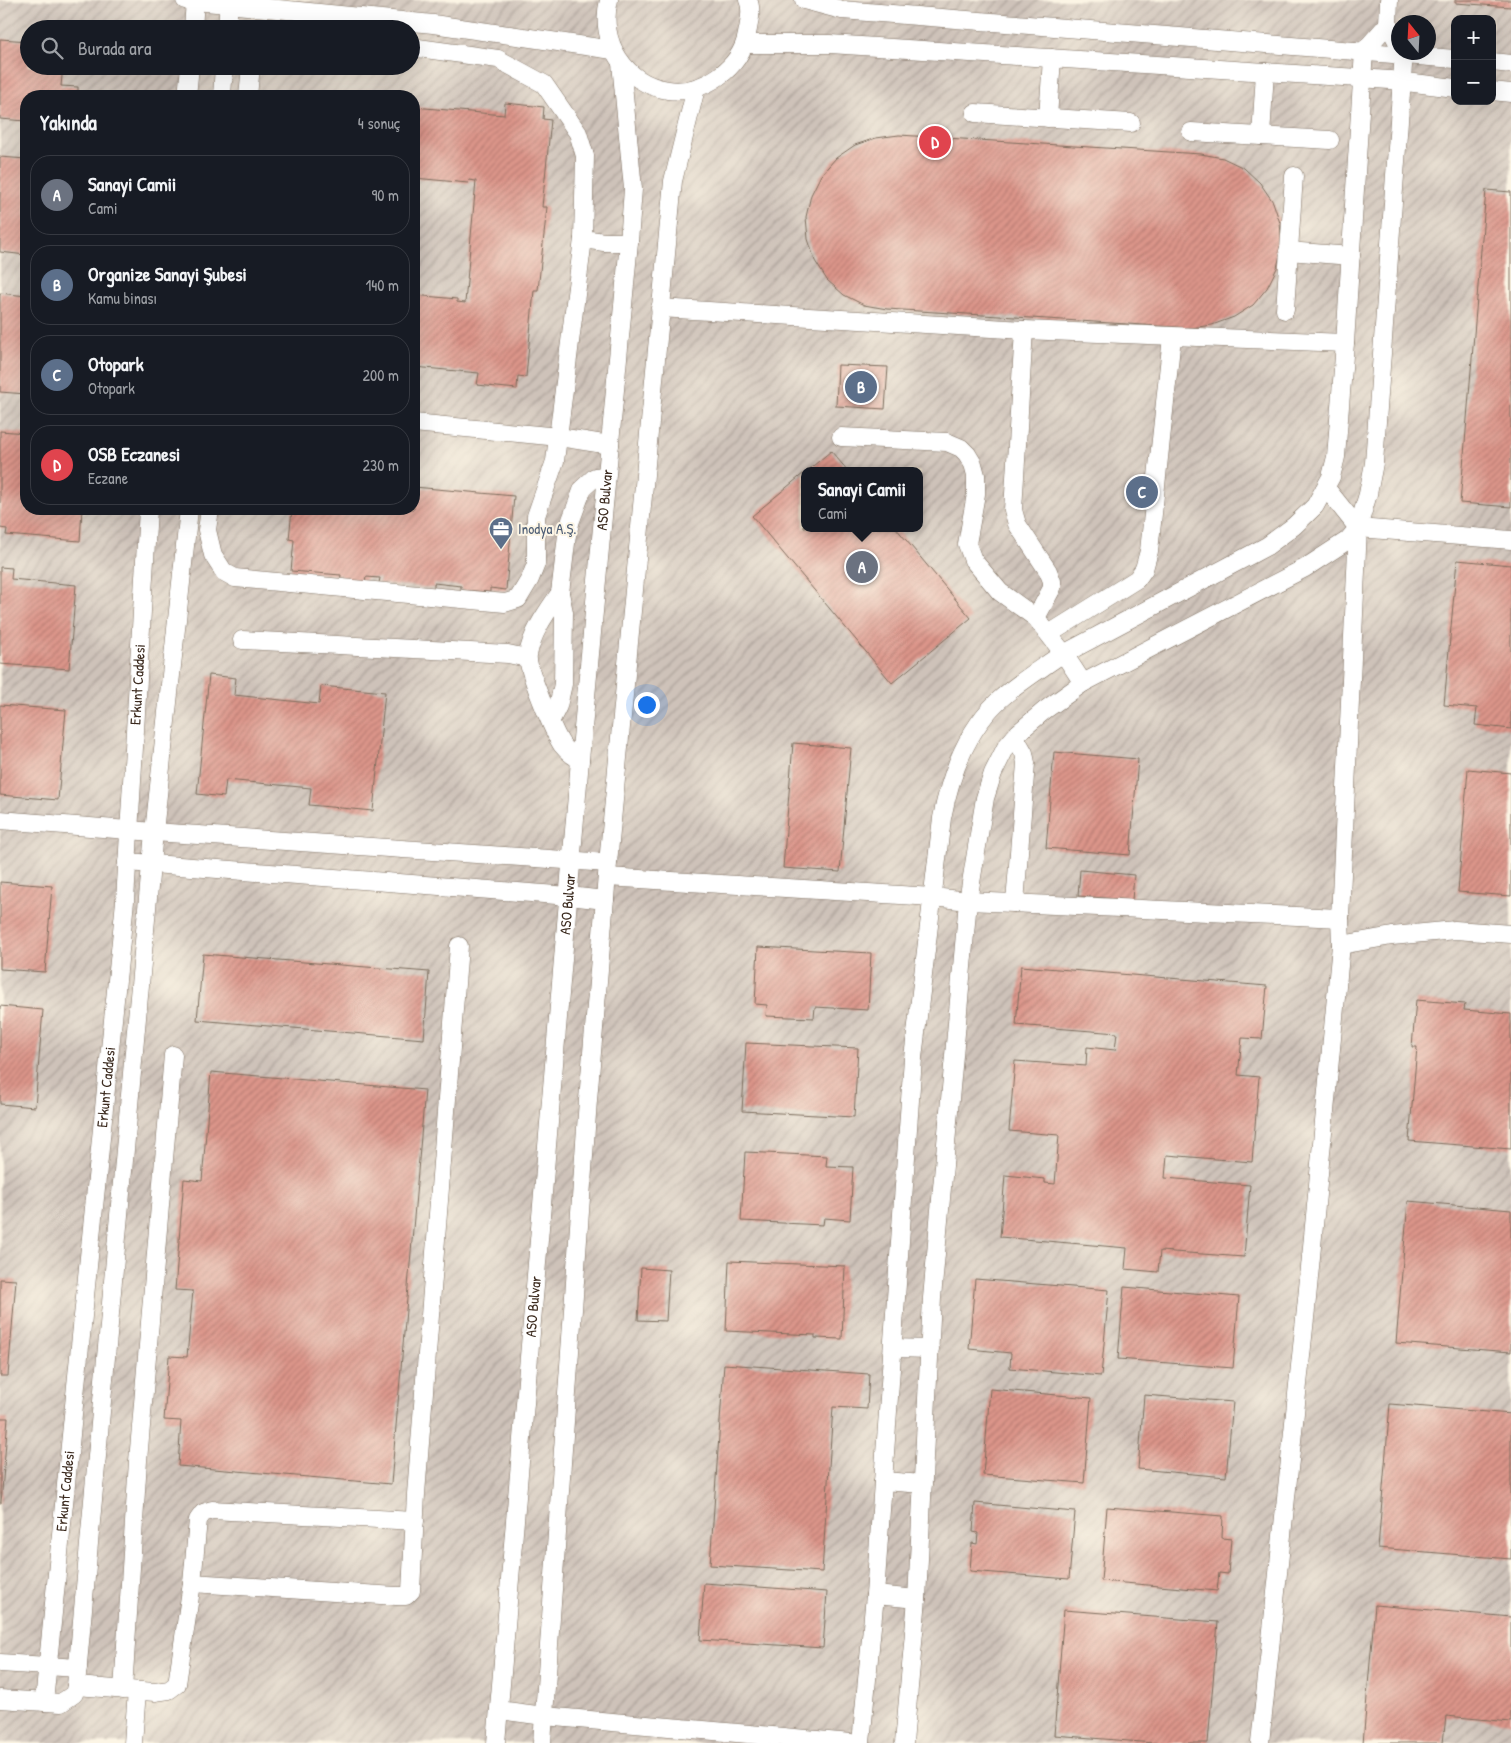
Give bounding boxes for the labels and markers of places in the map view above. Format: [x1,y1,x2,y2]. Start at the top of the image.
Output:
pin: D [919,123,951,161]
pin: B [845,368,877,406]
pin: C [1126,473,1158,511]
office icon: Inodya A.Ş. [488,516,514,550]
place label: Inodya A.Ş. [518,518,577,539]
pin: A [846,548,878,586]

